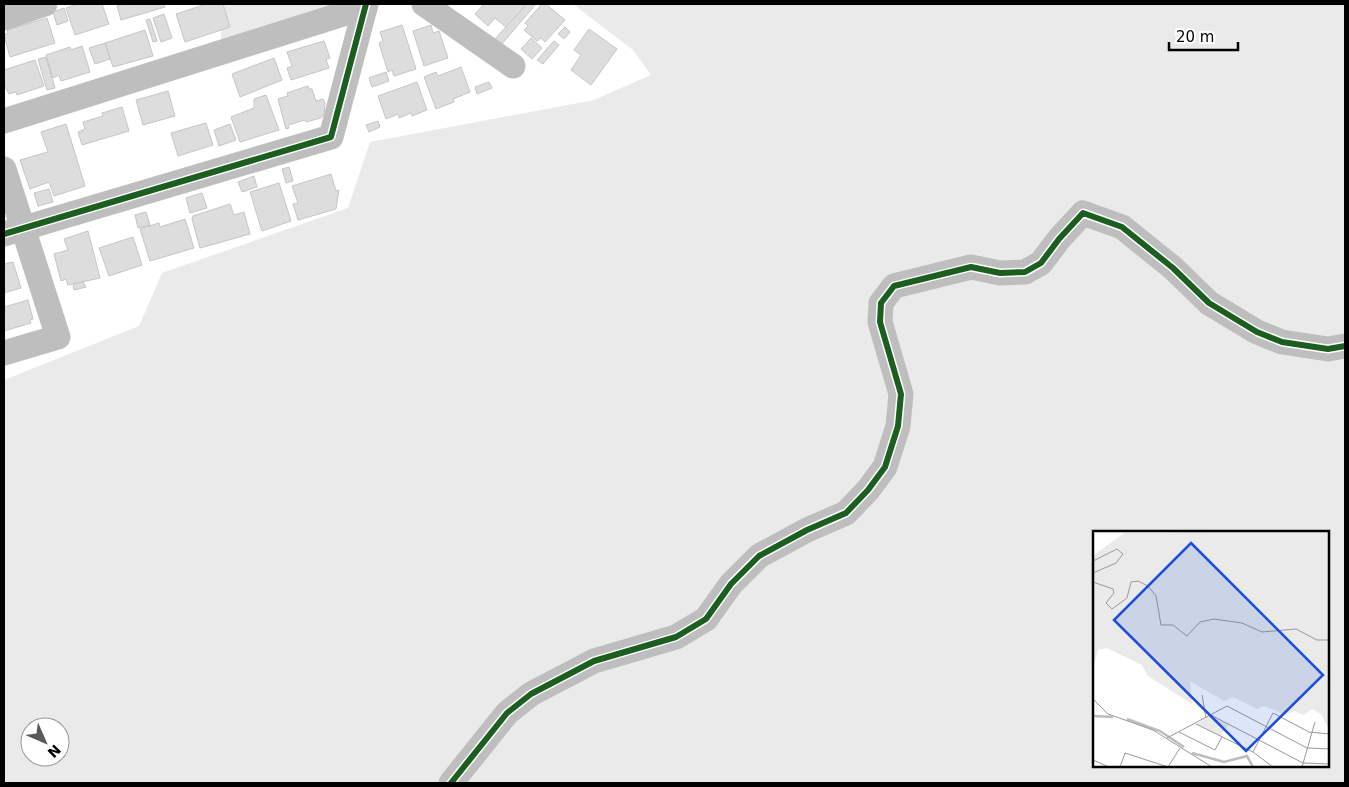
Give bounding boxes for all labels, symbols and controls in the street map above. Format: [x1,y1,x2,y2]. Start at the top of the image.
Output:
scale bar [1169,20,1238,52]
text: 20 m [1176,28,1214,46]
inset map [1093,531,1329,767]
north arrow [20,717,70,767]
text: N [44,741,64,761]

